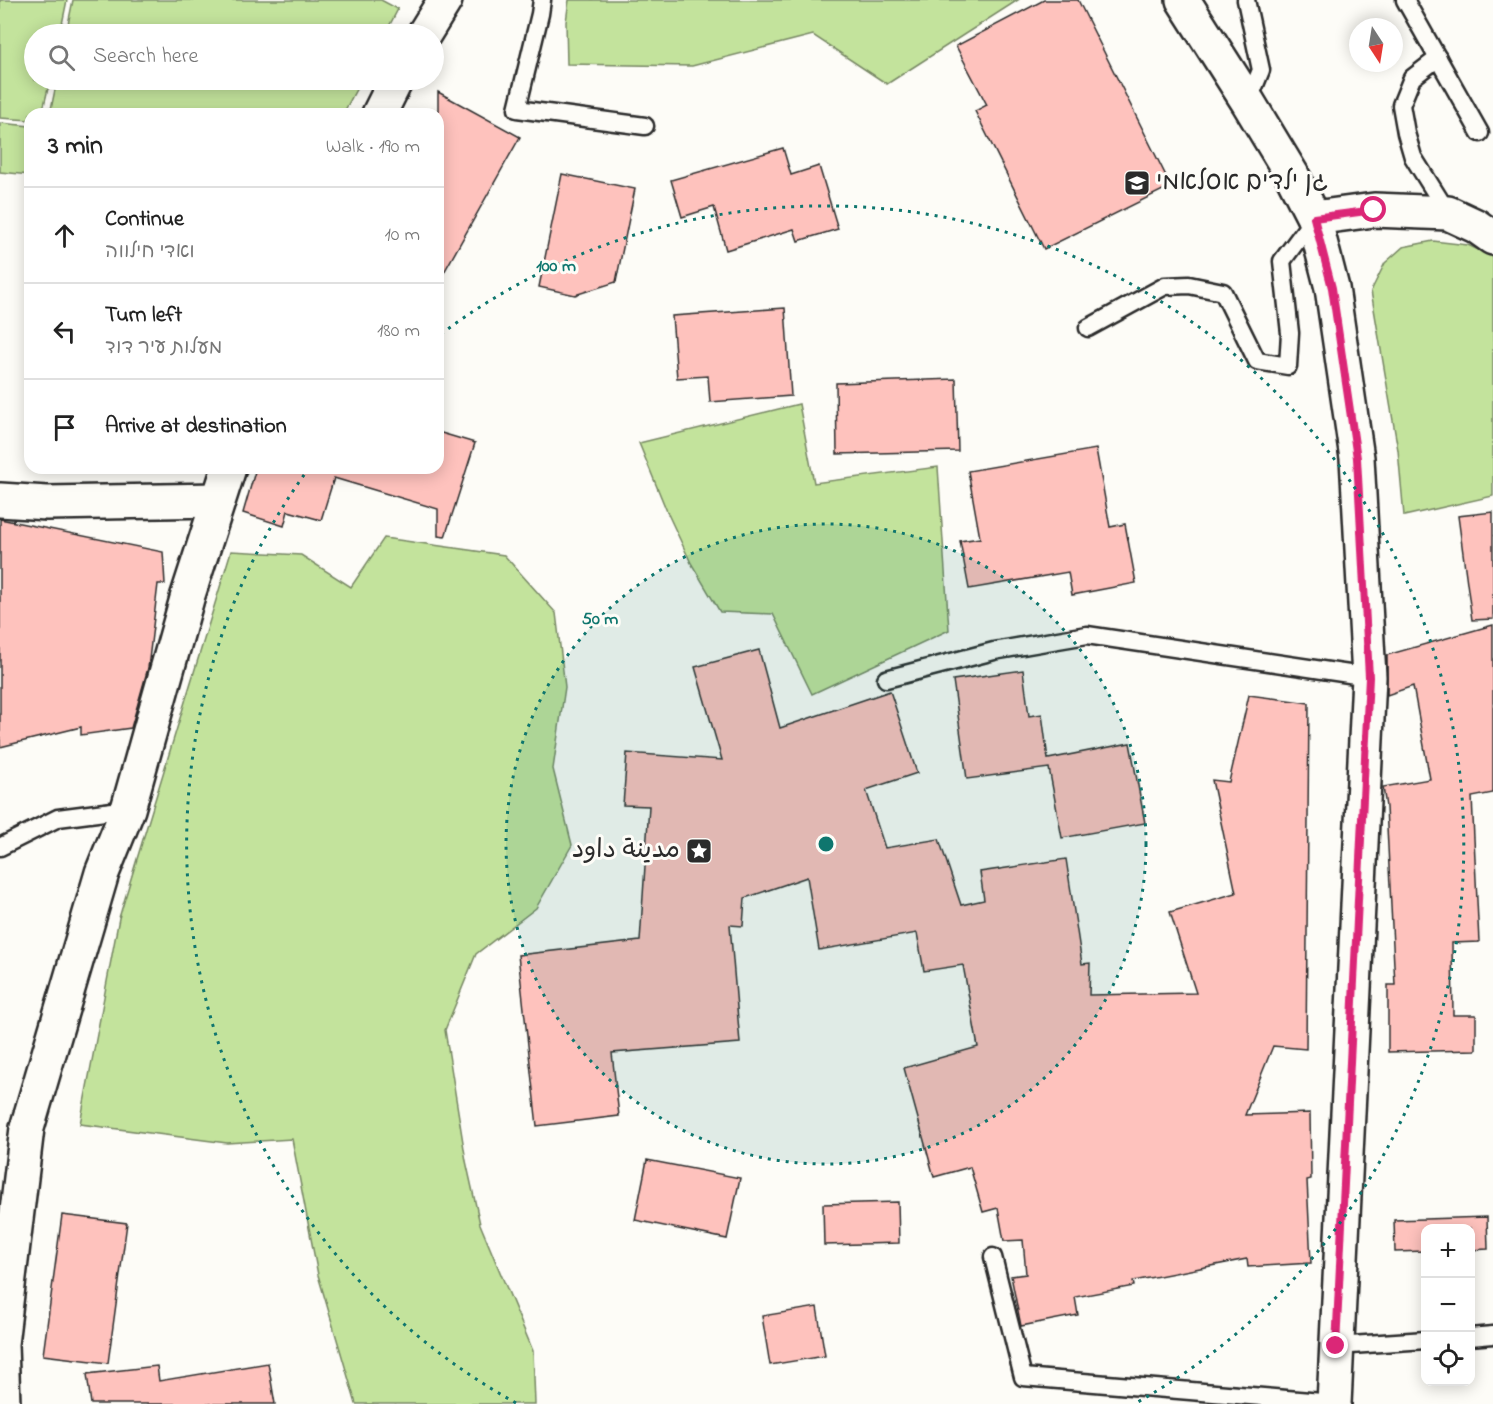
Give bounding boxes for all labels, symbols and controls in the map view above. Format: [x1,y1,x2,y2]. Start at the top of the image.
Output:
north arrow [1349,18,1403,72]
search box [24,24,444,90]
icon: search [45,41,78,74]
text: Search here [93,41,198,73]
text: 3 min [48,128,103,166]
text: Walk · 190 m [326,133,420,162]
place label: גן ילדים אסלאמי [1156,164,1328,202]
school or university icon: גן ילדים אסלאמי [1122,168,1152,198]
route start [1360,196,1386,222]
text: Continue [105,204,184,236]
icon: ahead [48,219,81,252]
text: 10 m [384,221,420,250]
text: ואדי חילווה [105,238,195,267]
text: 100 m [536,254,576,280]
text: Turn left [105,300,182,332]
icon: left [48,315,81,348]
text: 180 m [377,317,420,346]
text: מעלות עיר דוד [105,334,222,363]
icon: arrive [48,411,81,444]
text: Arrive at destination [105,411,287,443]
text: 50 m [582,607,618,633]
place label: مدينة داود [572,832,680,870]
centre of rings [816,834,836,854]
place icon: مدينة داود [684,836,714,866]
map controls [1421,1224,1475,1386]
button: + [1421,1224,1475,1278]
button: − [1421,1278,1475,1332]
route end [1322,1332,1348,1358]
button: locate [1421,1332,1475,1386]

